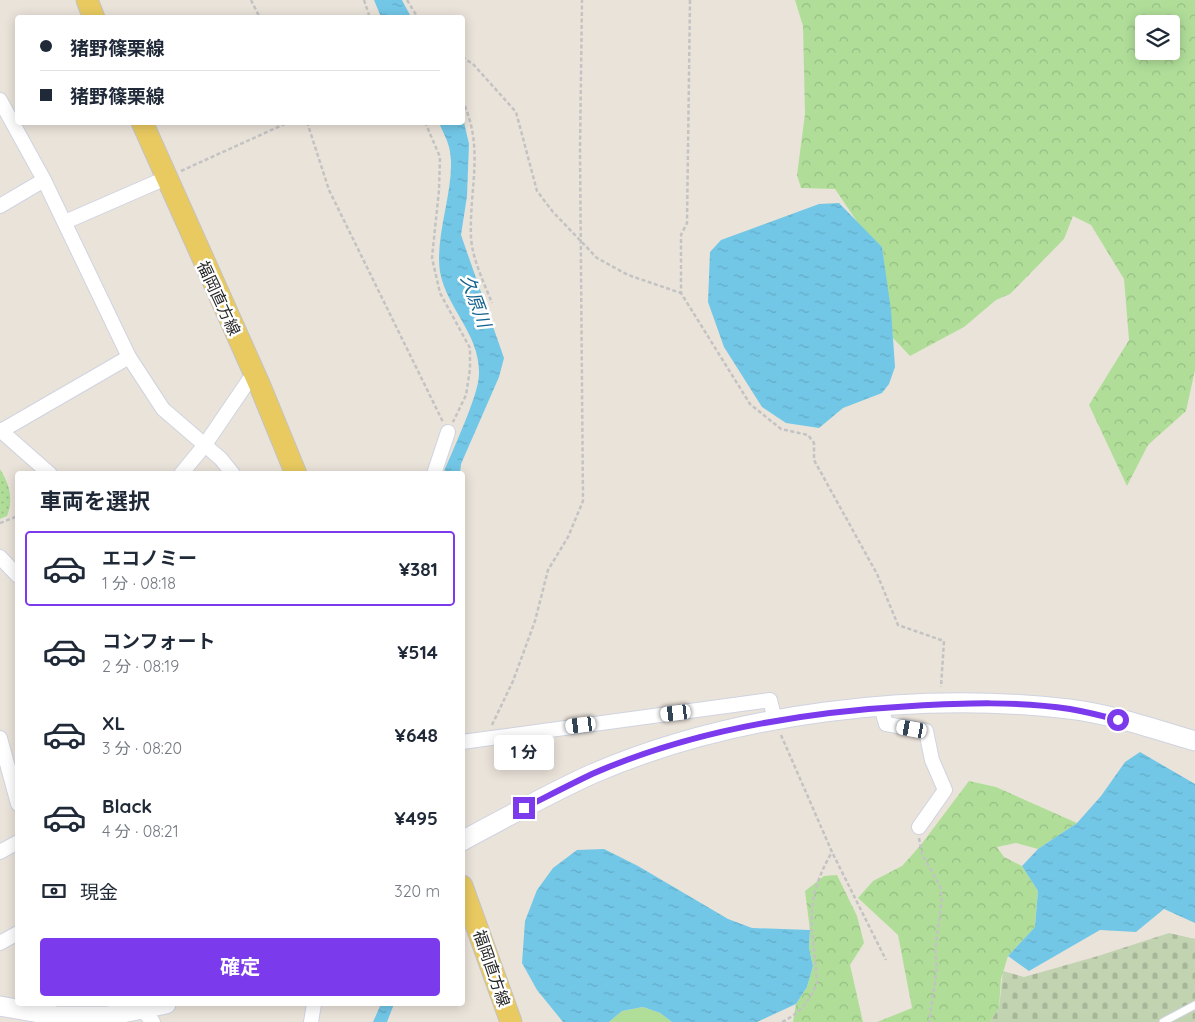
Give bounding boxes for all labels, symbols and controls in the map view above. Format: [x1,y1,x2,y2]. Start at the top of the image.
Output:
map controls [1135,15,1180,60]
button: layers [1135,15,1180,60]
text: 猪野篠栗線 [70,36,165,60]
text: 猪野篠栗線 [70,84,165,108]
street label: 福岡直方線 [193,258,245,338]
water label: 久原川 [456,272,497,332]
text: 車両を選択 [40,487,150,515]
icon: car [42,546,87,591]
text: エコノミー [102,546,197,570]
text: ¥381 [399,557,438,581]
text: 1 分 · 08:18 [102,573,176,593]
icon: car [42,629,87,674]
text: コンフォート [102,629,215,653]
text: ¥514 [397,640,438,664]
text: 2 分 · 08:19 [102,656,179,676]
car [660,704,691,722]
route start [1107,709,1129,731]
text: XL [102,711,125,735]
icon: car [42,712,87,757]
car [565,716,596,734]
car [895,719,928,739]
text: ¥648 [395,723,438,747]
callout: 1 分 [494,736,554,770]
text: 3 分 · 08:20 [102,738,182,758]
text: 1 分 [511,742,537,762]
text: Black [102,794,152,818]
icon: car [42,795,87,840]
route end [513,797,535,819]
text: ¥495 [394,806,438,830]
text: 4 分 · 08:21 [102,821,179,841]
icon: cash [40,877,68,905]
text: 現金 [80,880,118,904]
text: 320 m [394,881,440,901]
street label: 福岡直方線 [470,927,514,1009]
button: 確定 [40,938,440,996]

